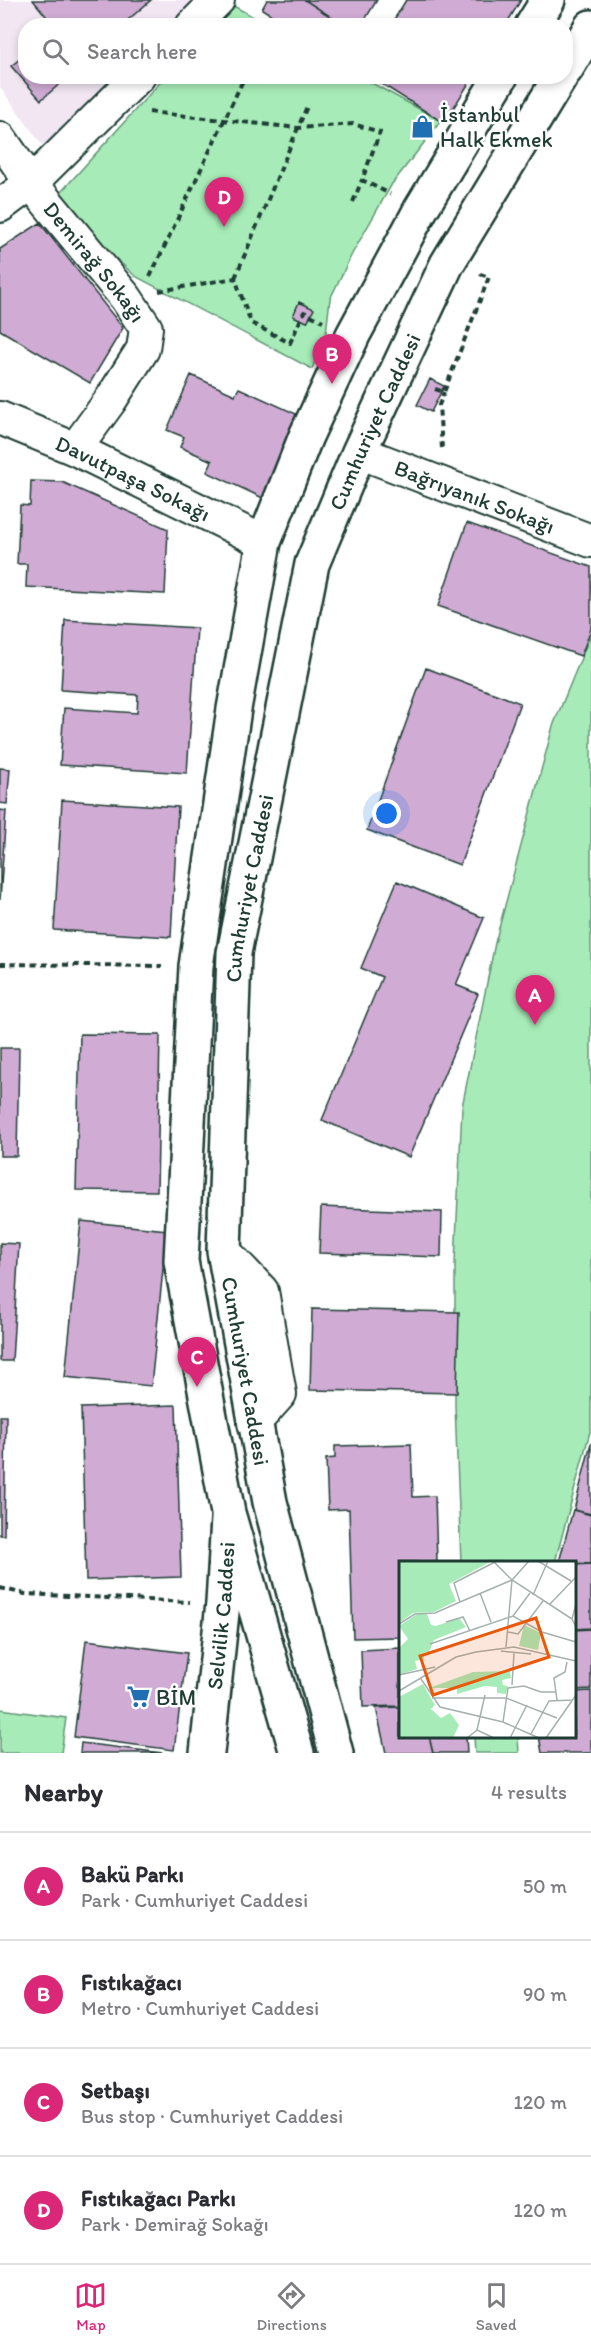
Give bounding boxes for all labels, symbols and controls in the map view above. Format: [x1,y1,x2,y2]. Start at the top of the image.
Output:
search box [18,18,573,84]
icon: search [39,35,72,68]
text: Search here [87,38,197,65]
place label: İstanbul Halk Ekmek [440,101,553,153]
shop icon: İstanbul Halk Ekmek [409,114,435,140]
pin: D [204,178,244,227]
street label: Demirağ Sokağı [38,196,151,328]
street label: Cumhuriyet Caddesi [323,329,427,514]
pin: B [312,334,352,384]
street label: Davutpaşa Sokağı [52,429,215,527]
street label: Bağrıyanık Sokağı [391,454,559,540]
street label: Cumhuriyet Caddesi [220,792,280,983]
your location [372,799,401,828]
pin: A [516,976,554,1025]
street label: Cumhuriyet Caddesi [216,1275,275,1468]
pin: C [178,1338,216,1387]
street label: Selvilik Caddesi [201,1541,241,1691]
inset map [399,1561,576,1738]
supermarket icon: BİM [125,1684,151,1710]
place label: BİM [156,1684,196,1711]
text: Nearby [24,1776,103,1808]
text: 4 results [491,1780,567,1804]
text: Bakü Parkı [81,1861,184,1888]
text: A [37,1874,50,1898]
text: 50 m [523,1874,567,1898]
text: Park · Cumhuriyet Caddesi [81,1888,308,1912]
text: Fıstıkağacı [81,1969,182,1996]
text: B [37,1982,50,2006]
text: 90 m [523,1982,567,2006]
text: Metro · Cumhuriyet Caddesi [81,1996,319,2020]
text: Setbaşı [81,2077,150,2104]
text: C [37,2090,50,2114]
text: 120 m [514,2090,567,2114]
text: Bus stop · Cumhuriyet Caddesi [81,2104,343,2128]
text: Fıstıkağacı Parkı [81,2185,236,2212]
text: D [37,2198,50,2222]
text: 120 m [514,2198,567,2222]
text: Park · Demirağ Sokağı [81,2212,269,2236]
tab: Map [74,2279,107,2334]
tab: Directions [256,2279,327,2334]
tab: Saved [476,2279,517,2334]

